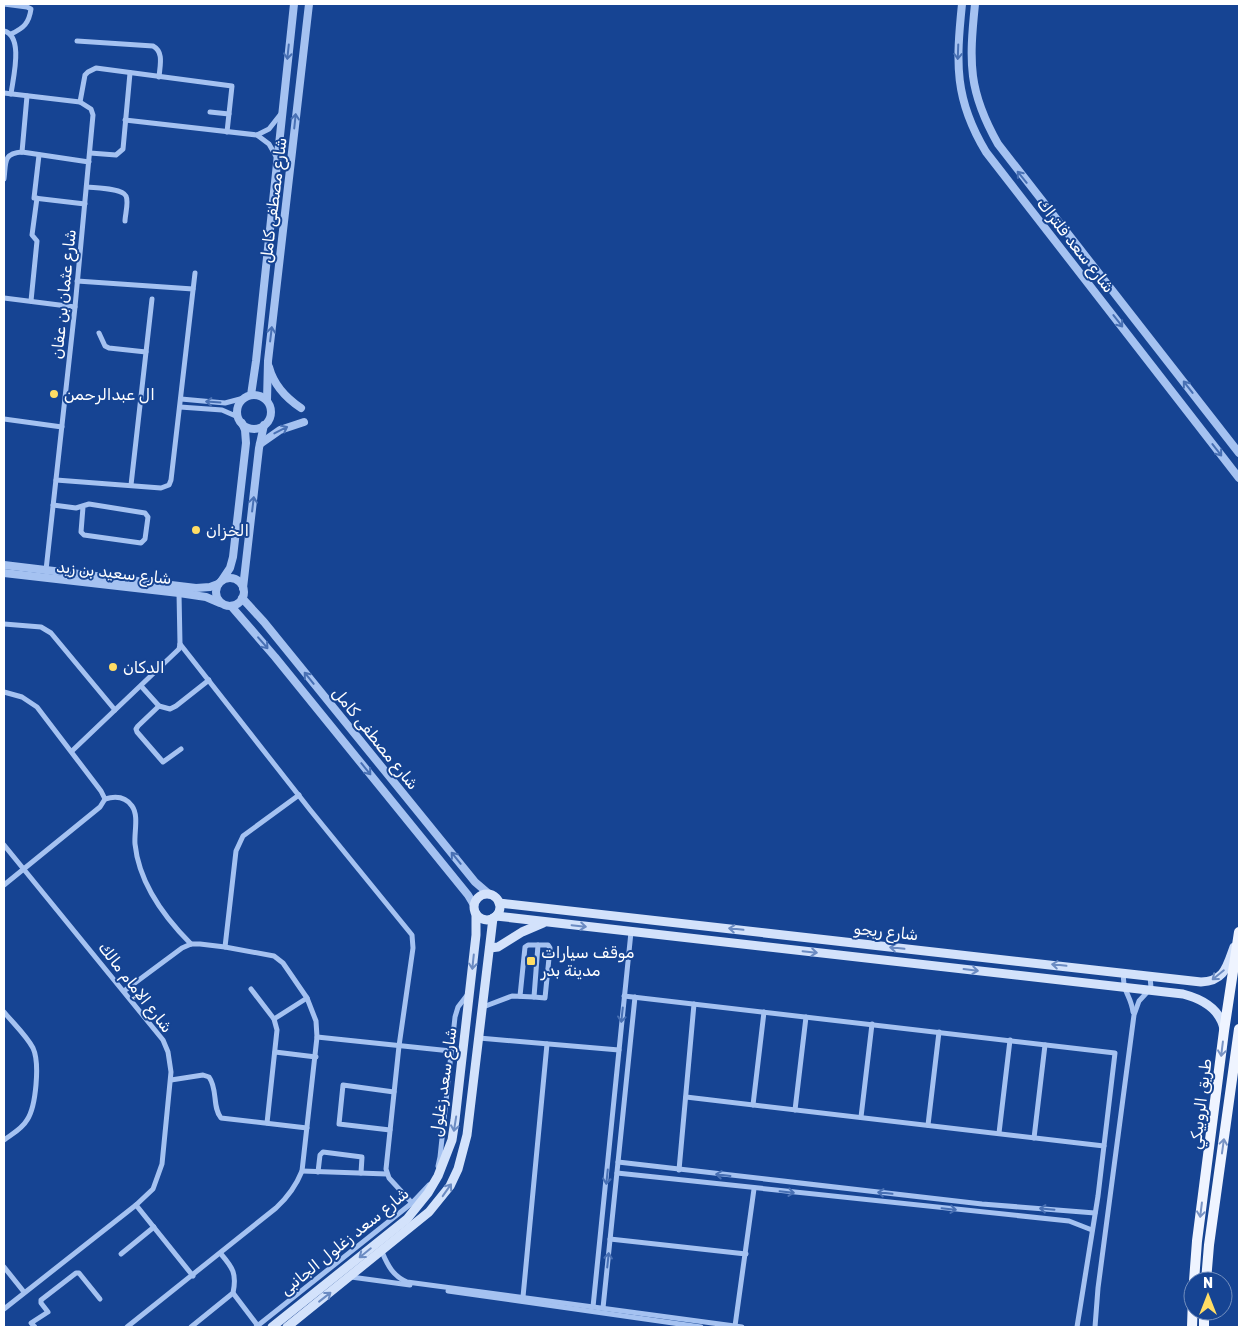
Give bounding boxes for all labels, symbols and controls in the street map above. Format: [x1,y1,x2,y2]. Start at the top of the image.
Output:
one-way arrow [284,44,293,60]
one-way arrow [953,44,962,60]
one-way arrow [290,113,300,129]
street label: شارع مصطفى كامل [256,136,293,264]
one-way arrow [1017,171,1028,184]
street label: شارع سعد فلتراك [1031,194,1118,298]
street label: شارع عثمان بن عفان [47,228,82,360]
one-way arrow [1113,314,1123,328]
one-way arrow [266,327,276,343]
one-way arrow [1182,381,1193,394]
place label: ال عبدالرحمن [64,385,155,405]
marker: ال عبدالرحمن [48,388,60,400]
one-way arrow [205,397,221,406]
one-way arrow [273,425,288,435]
one-way arrow [1212,443,1223,456]
one-way arrow [248,497,258,513]
place label: الخزان [206,521,249,541]
marker: الخزان [190,524,202,536]
street label: شارع سعيد بن زيد [55,557,172,590]
one-way arrow [257,636,268,649]
place label: الدكان [123,658,165,677]
marker: الدكان [107,661,119,673]
one-way arrow [304,672,315,685]
street label: شارع مصطفى كامل [327,683,423,795]
one-way arrow [360,762,371,775]
one-way arrow [450,852,461,865]
street label: شارع ريجو [852,919,919,946]
one-way arrow [570,921,586,931]
one-way arrow [728,924,744,934]
street label: شارع الإمام مالك [93,938,177,1038]
place label: موقف سيارات مدينة بدر [540,943,635,981]
one-way arrow [890,943,906,953]
one-way arrow [801,947,817,957]
one-way arrow [468,954,478,970]
marker: موقف سيارات مدينة بدر [525,955,537,967]
one-way arrow [1051,960,1067,970]
one-way arrow [963,965,979,975]
one-way arrow [1212,970,1225,981]
one-way arrow [617,1007,627,1023]
street label: شارع سعد زغلول [426,1026,463,1138]
one-way arrow [1217,1041,1227,1057]
street label: طريق الروبيكي [1185,1058,1218,1151]
one-way arrow [449,1115,459,1131]
one-way arrow [1218,1138,1228,1154]
one-way arrow [602,1168,612,1184]
one-way arrow [716,1170,732,1180]
one-way arrow [442,1183,452,1197]
street label: شارع سعد زغلول الجانبى [276,1184,414,1301]
one-way arrow [779,1187,795,1197]
one-way arrow [877,1188,893,1198]
one-way arrow [1196,1202,1206,1218]
one-way arrow [941,1204,957,1214]
one-way arrow [1039,1205,1055,1214]
one-way arrow [359,1248,372,1259]
one-way arrow [604,1252,613,1268]
north arrow [1183,1271,1233,1321]
text: N [1203,1275,1213,1292]
one-way arrow [318,1291,331,1302]

